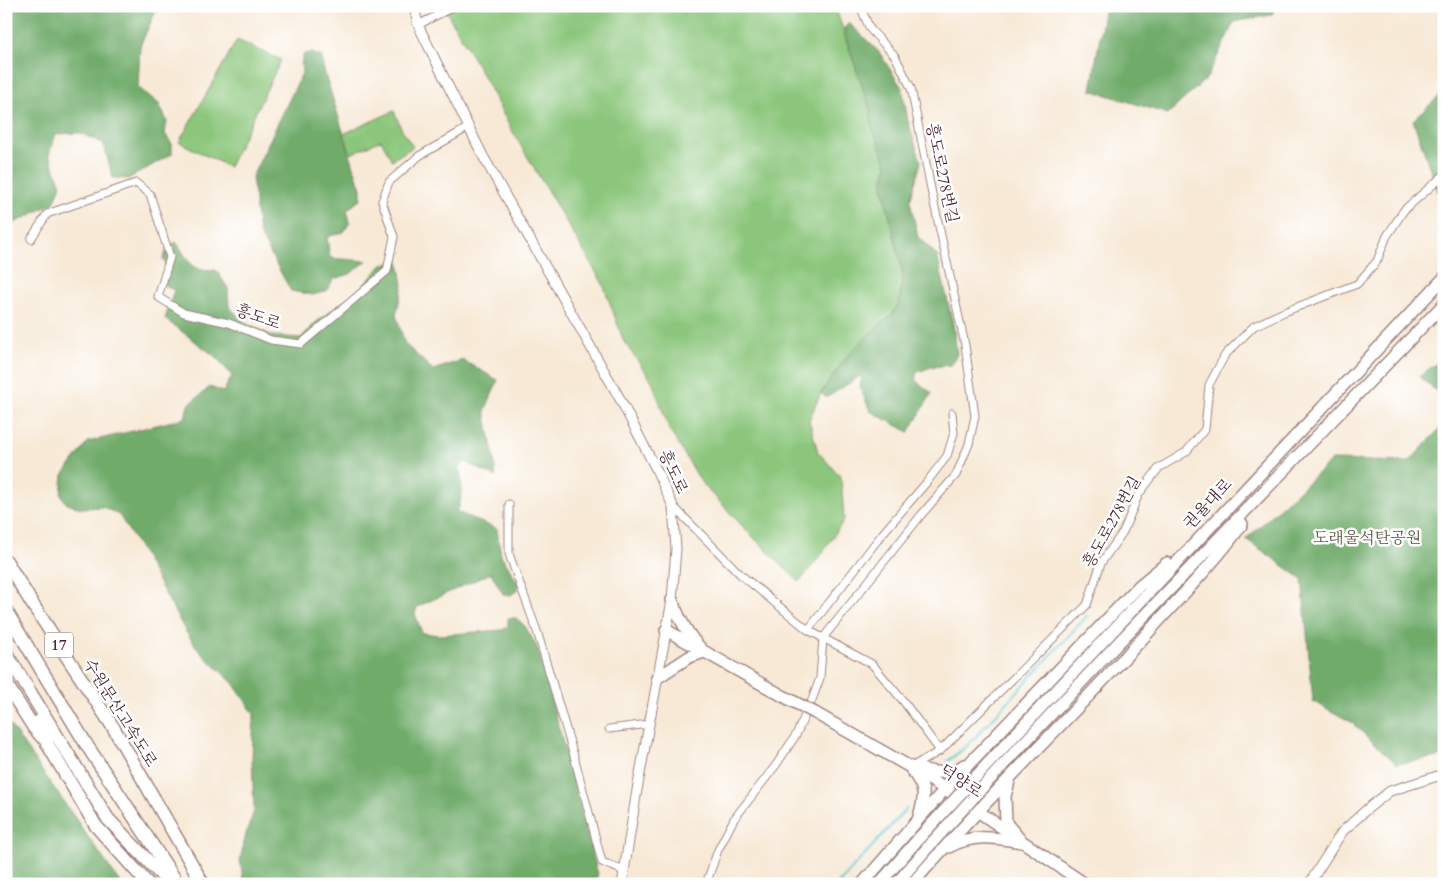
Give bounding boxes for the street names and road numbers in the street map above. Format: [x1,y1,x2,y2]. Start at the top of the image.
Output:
street label: 흥도로278번길 [921,121,963,225]
street label: 흥도로 [232,299,284,335]
street label: 흥도로 [653,446,693,498]
street label: 흥도로278번길 [1078,472,1146,572]
street label: 권율대로 [1179,473,1237,534]
road number: 17 [45,632,73,658]
street label: 수원문산고속도로 [78,655,162,772]
street label: 덕양로 [936,759,987,803]

